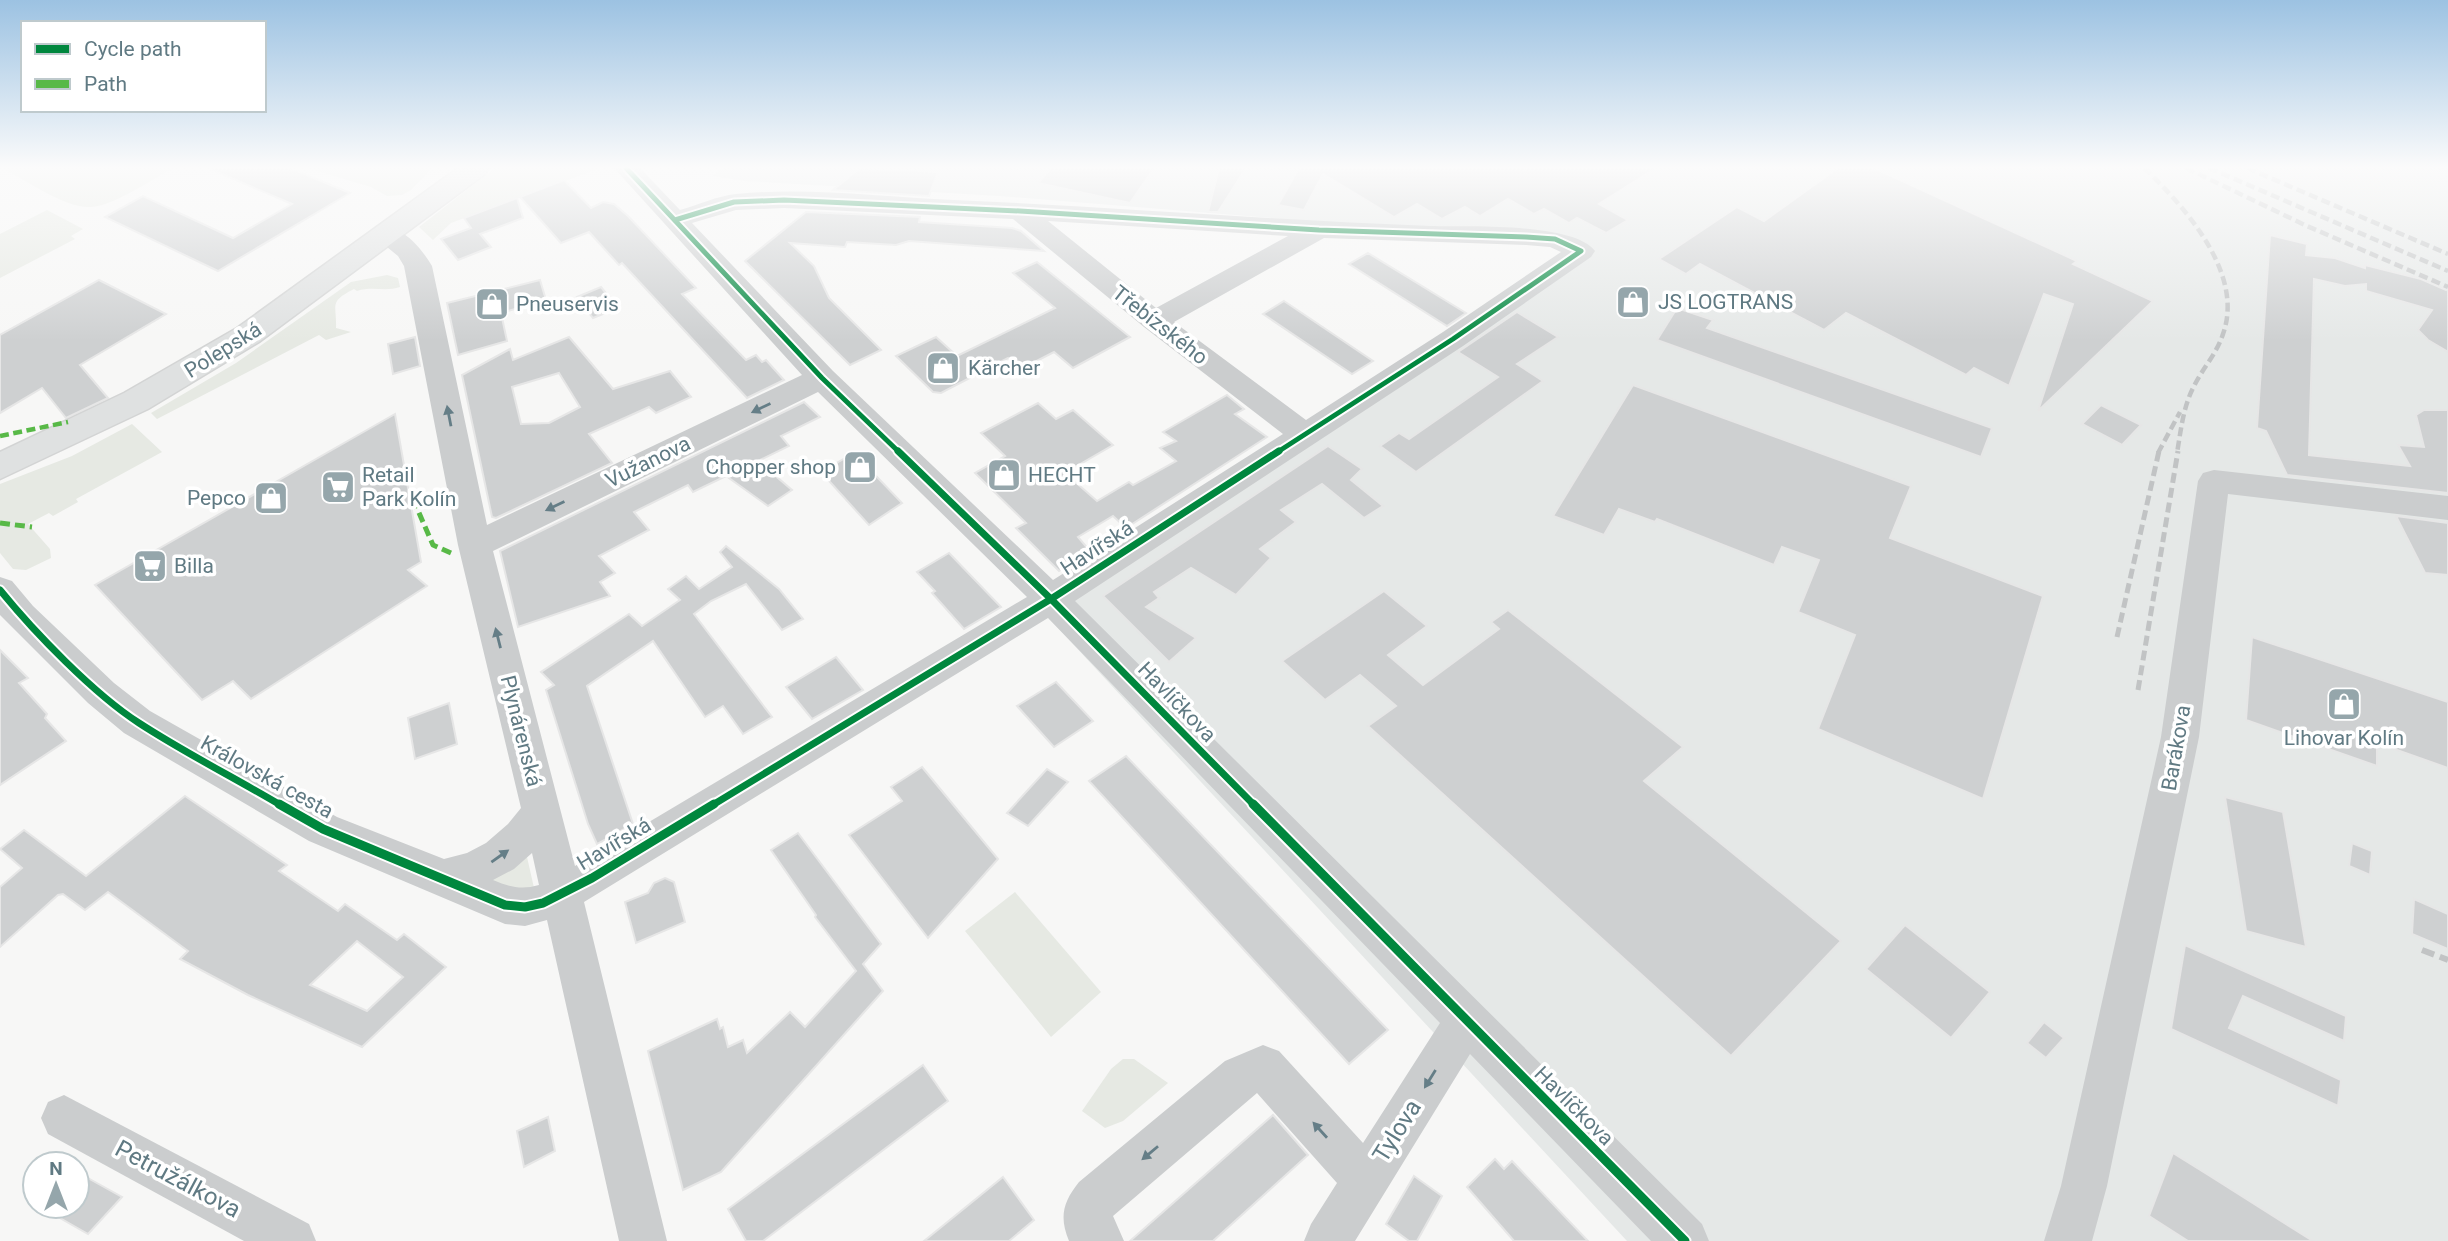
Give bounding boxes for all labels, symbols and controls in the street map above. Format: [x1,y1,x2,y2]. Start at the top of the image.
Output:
legend [21,21,266,112]
text: Cycle path [84,37,182,61]
text: Path [84,72,127,96]
street label: Třebízského [1108,280,1212,370]
shop icon: JS LOGTRANS [1614,283,1652,321]
shop icon: Pneuservis [473,285,511,323]
place label: JS LOGTRANS [1658,290,1793,314]
place label: Pneuservis [516,292,619,316]
street label: Polepská [180,317,266,383]
shop icon: Kärcher [924,349,962,387]
place label: Kärcher [968,356,1040,380]
one-way arrow [751,402,771,414]
one-way arrow [443,405,454,427]
street label: Vužanova [602,431,694,493]
shop icon: Chopper shop [841,448,879,486]
place label: Chopper shop [706,455,836,479]
shop icon: HECHT [985,456,1023,494]
place label: Retail Park Kolín [362,463,456,511]
place label: HECHT [1028,463,1096,487]
supermarket icon: Retail Park Kolín [319,468,357,506]
shop icon: Pepco [252,479,290,517]
place label: Pepco [187,486,246,510]
one-way arrow [545,501,566,512]
street label: Havířská [1056,516,1138,580]
supermarket icon: Billa [131,547,169,585]
place label: Billa [174,554,214,578]
one-way arrow [492,627,503,649]
street label: Havlíčkova [1133,657,1221,747]
street label: Plynárenská [496,673,546,789]
shop icon: Lihovar Kolín [2325,685,2363,723]
street label: Barákova [2157,703,2195,793]
place label: Lihovar Kolín [2284,726,2404,750]
street label: Královská cesta [197,731,337,823]
street label: Havířská [573,813,655,875]
one-way arrow [491,849,509,863]
street label: Havlíčkova [1530,1062,1618,1150]
one-way arrow [1423,1070,1436,1089]
street label: Tylova [1367,1094,1427,1168]
one-way arrow [1312,1121,1328,1139]
street label: Petružálkova [111,1134,245,1224]
one-way arrow [1142,1145,1160,1160]
north arrow [21,1150,91,1220]
text: N [49,1157,63,1180]

